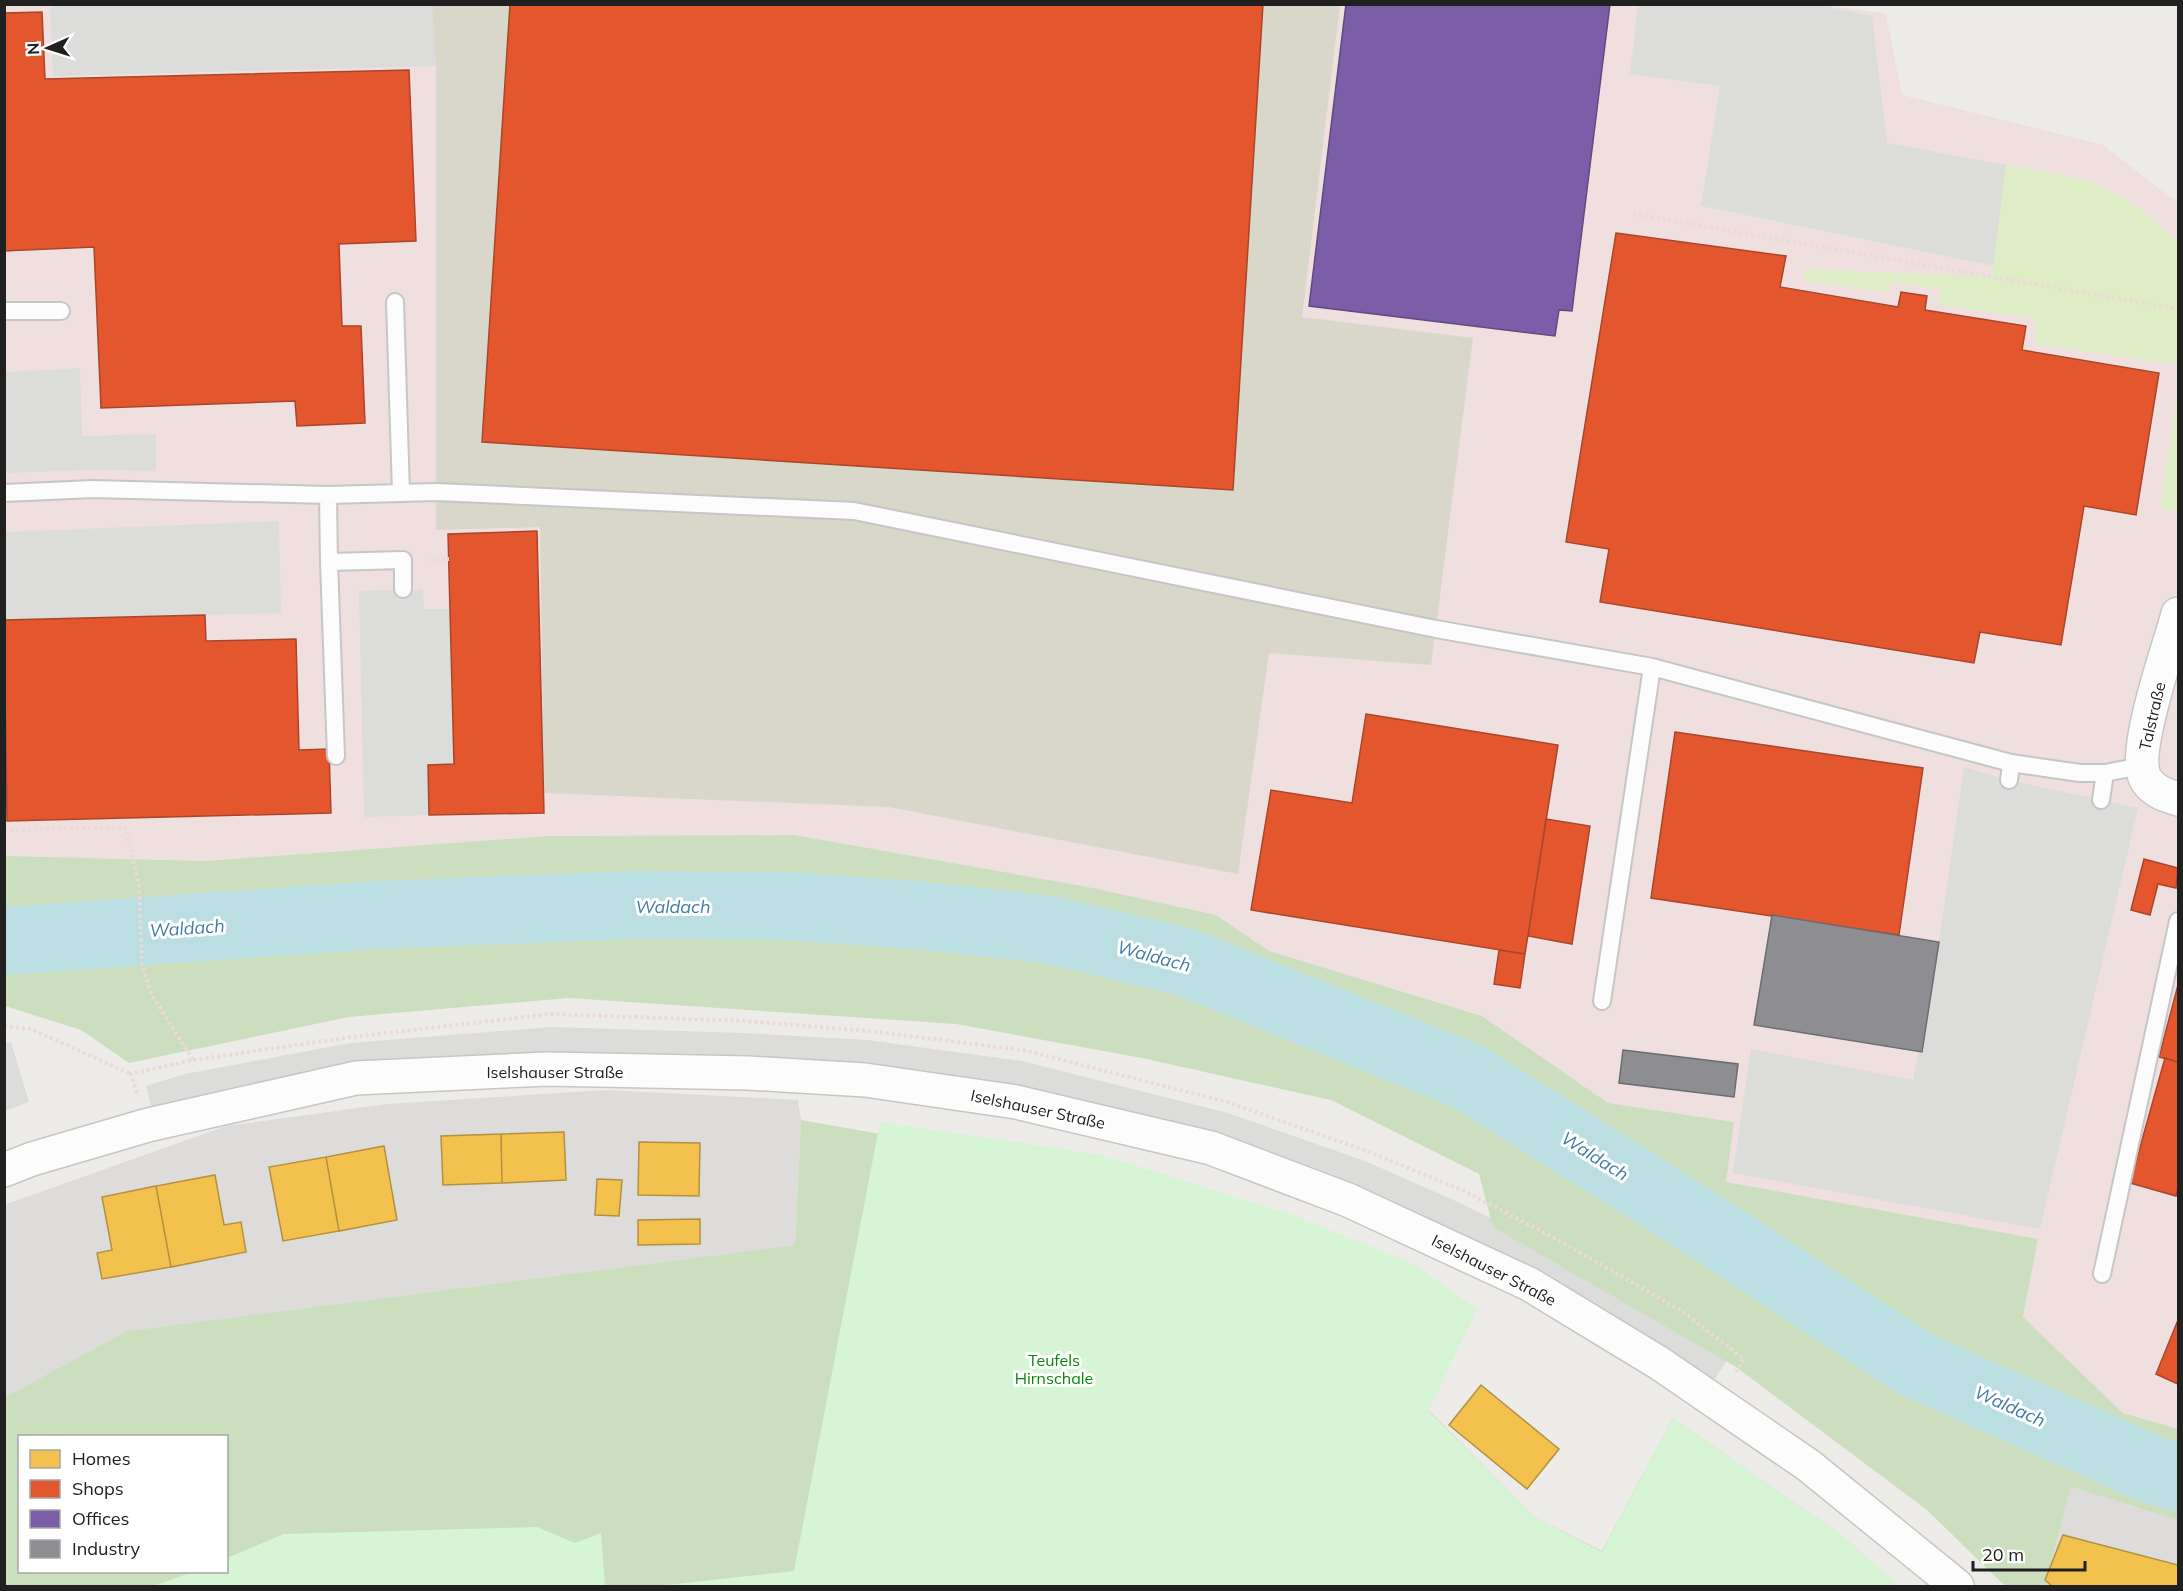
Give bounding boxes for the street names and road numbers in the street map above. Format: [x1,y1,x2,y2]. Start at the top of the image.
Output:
street label: Talstraße [2134,680,2170,752]
street label: Iselshauser Straße [486,1062,624,1082]
street label: Iselshauser Straße [969,1085,1107,1133]
street label: Iselshauser Straße [1428,1230,1560,1310]

